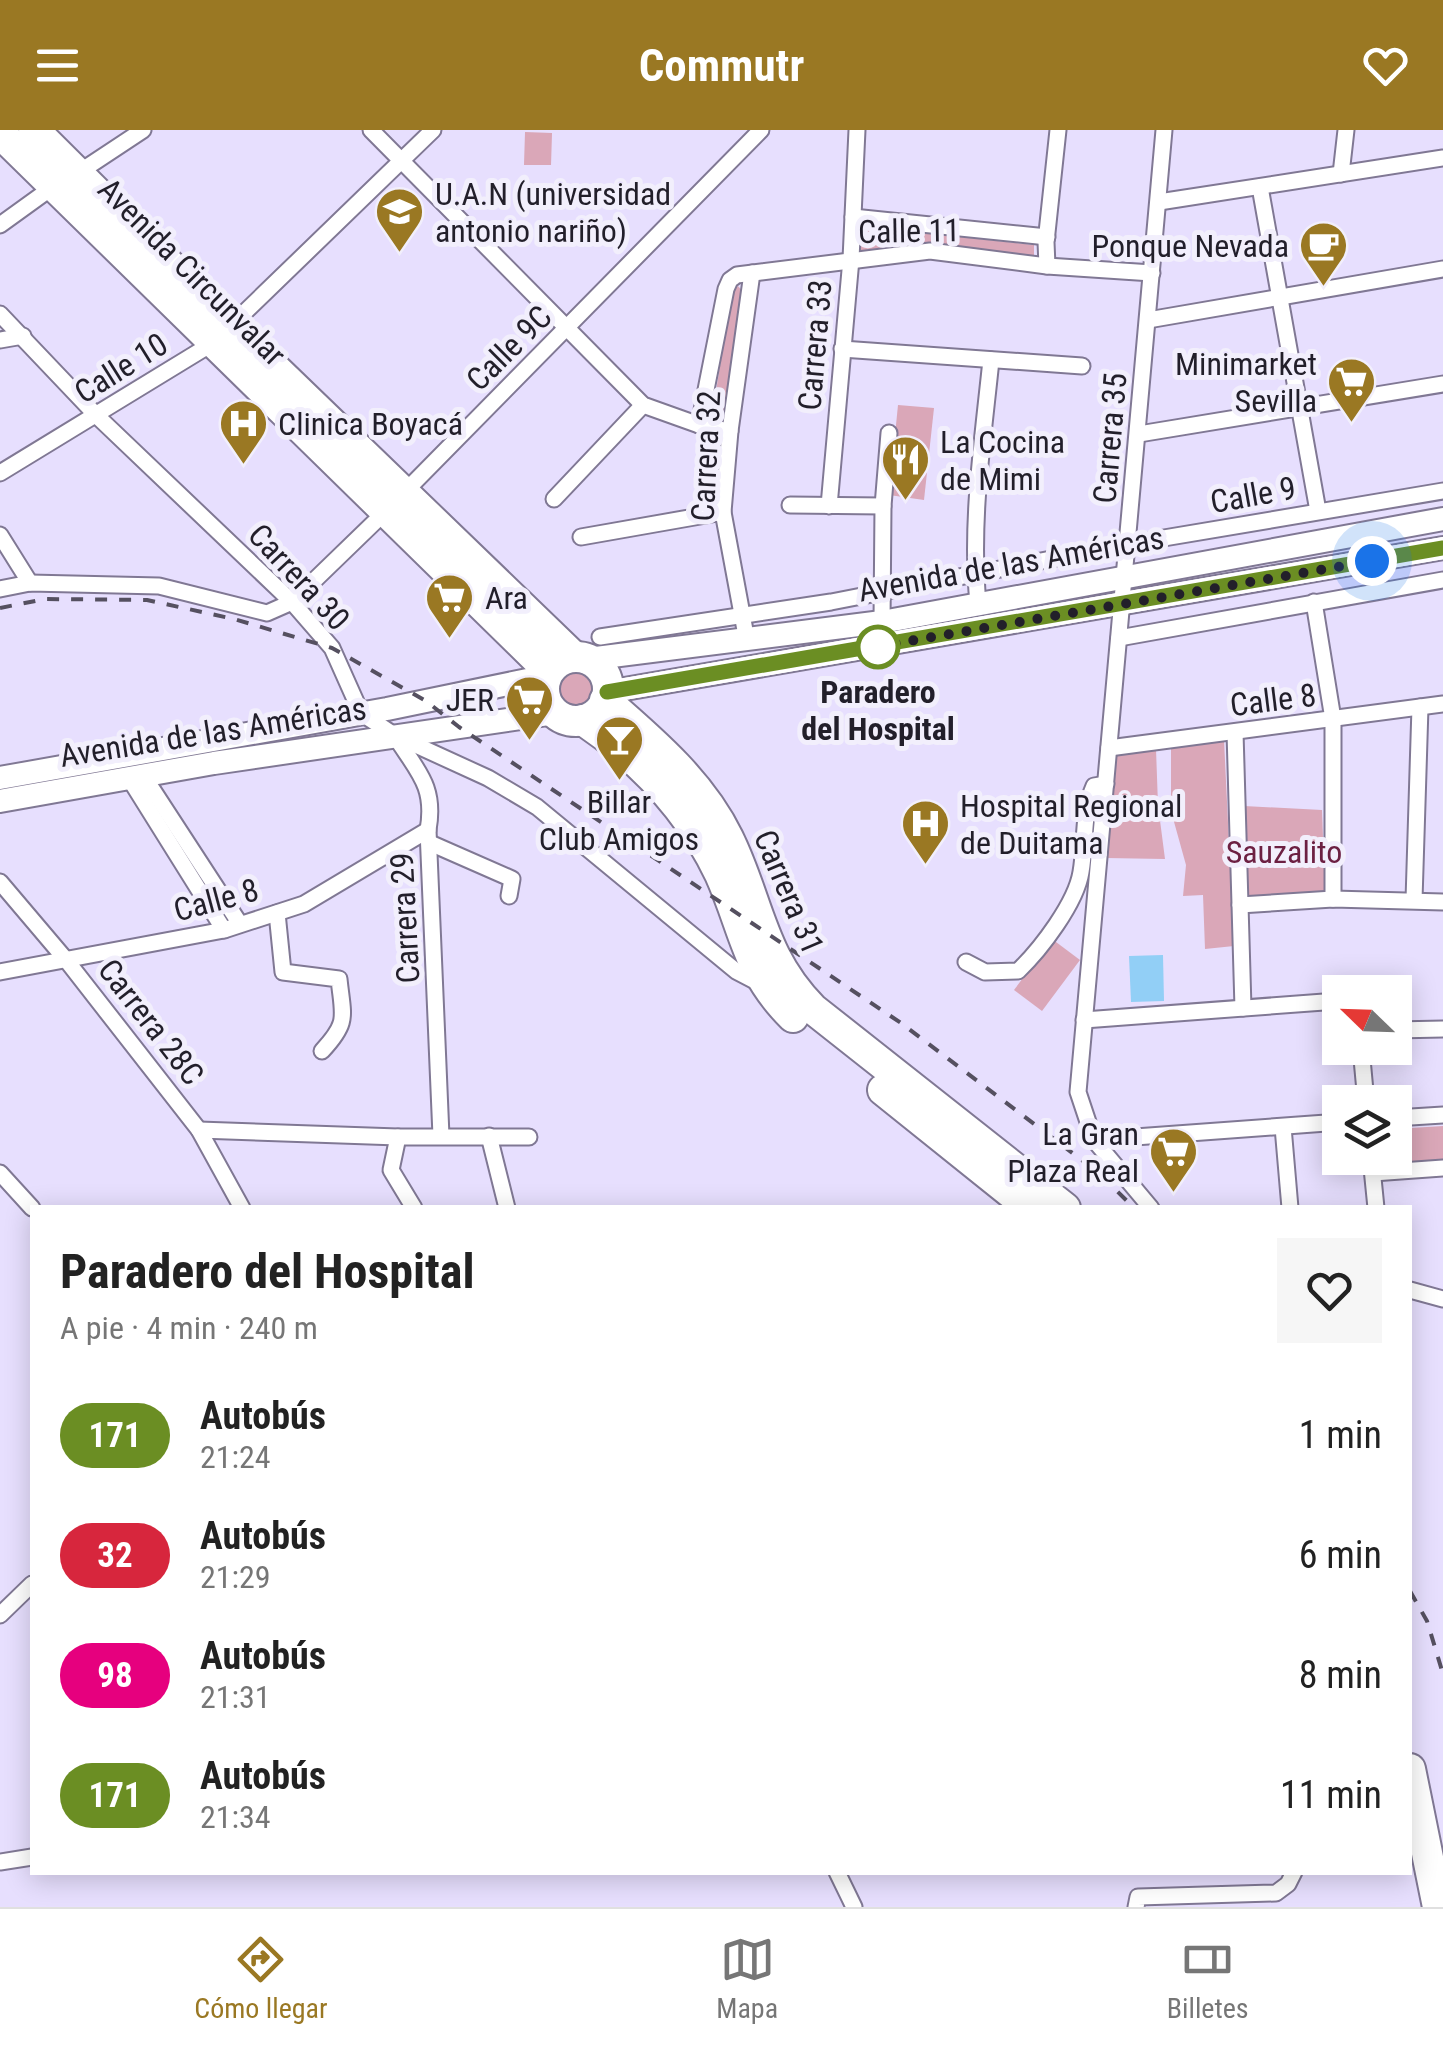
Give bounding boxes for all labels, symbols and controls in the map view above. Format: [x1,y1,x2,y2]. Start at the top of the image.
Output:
icon: menu [30,38,85,93]
icon: heart [1358,38,1413,93]
text: Commutr [639,39,804,92]
street label: Avenida Circunvalar [90,170,294,374]
place label: U.A.N (universidad antonio nariño) [435,175,671,250]
school or university icon: U.A.N (universidad antonio nariño) [374,186,426,254]
street label: Calle 11 [858,211,960,251]
cafe icon: Ponque Nevada [1298,220,1350,288]
place label: Ponque Nevada [1091,227,1289,265]
street label: Carrera 33 [790,278,840,412]
street label: Calle 9C [459,298,559,398]
street label: Calle 10 [68,325,174,411]
place label: Minimarket Sevilla [1175,345,1317,420]
supermarket icon: Minimarket Sevilla [1326,356,1378,424]
street label: Carrera 35 [1085,371,1135,505]
street label: Carrera 32 [684,390,728,522]
hospital icon: Clinica Boyacá [217,398,269,466]
place label: Clinica Boyacá [278,405,463,443]
place label: La Cocina de Mimi [940,423,1065,498]
restaurant icon: La Cocina de Mimi [879,434,931,502]
street label: Calle 9 [1207,469,1299,521]
street label: Carrera 30 [240,516,358,638]
street label: Avenida de las Américas [855,518,1167,610]
your location [1347,536,1397,586]
supermarket icon: Ara [424,572,476,640]
place label: Ara [485,579,528,617]
marker: Paradero del Hospital [857,626,899,668]
place label: Paradero del Hospital [801,673,955,748]
supermarket icon: JER [503,674,555,742]
street label: Calle 8 [1228,676,1318,724]
place label: JER [446,681,494,719]
street label: Avenida de las Américas [57,689,369,775]
bar icon: Billar Club Amigos [593,714,645,782]
place label: Billar Club Amigos [539,783,699,858]
place label: Hospital Regional de Duitama [960,787,1182,862]
hospital icon: Hospital Regional de Duitama [899,798,951,866]
street label: Carrera 31 [746,824,832,960]
park label: Sauzalito [1226,833,1342,871]
street label: Carrera 29 [383,852,427,984]
street label: Calle 8 [169,870,263,930]
street label: Carrera 28C [90,952,212,1092]
north arrow [1322,975,1412,1065]
map controls [1322,975,1412,1175]
button: layers [1322,1085,1412,1175]
place label: La Gran Plaza Real [1007,1115,1139,1190]
supermarket icon: La Gran Plaza Real [1148,1126,1200,1194]
button: heart [1277,1238,1382,1343]
text: Paradero del Hospital [60,1243,475,1300]
text: A pie · 4 min · 240 m [60,1309,318,1347]
text: Autobús [200,1394,326,1438]
text: 1 min [1299,1413,1382,1457]
text: 171 [88,1415,142,1456]
text: 21:24 [200,1438,271,1476]
text: Autobús [200,1514,326,1558]
text: 6 min [1299,1533,1382,1577]
text: 32 [97,1535,133,1576]
text: 21:29 [200,1558,271,1596]
text: Autobús [200,1634,326,1678]
text: 8 min [1299,1653,1382,1697]
text: 98 [97,1655,133,1696]
text: 21:31 [200,1678,271,1716]
text: Autobús [200,1754,326,1798]
text: 11 min [1280,1773,1382,1817]
text: 171 [88,1775,142,1816]
text: 21:34 [200,1798,271,1836]
tab: Cómo llegar [194,1932,328,2025]
tab: Mapa [716,1932,778,2025]
tab: Billetes [1167,1932,1249,2025]

